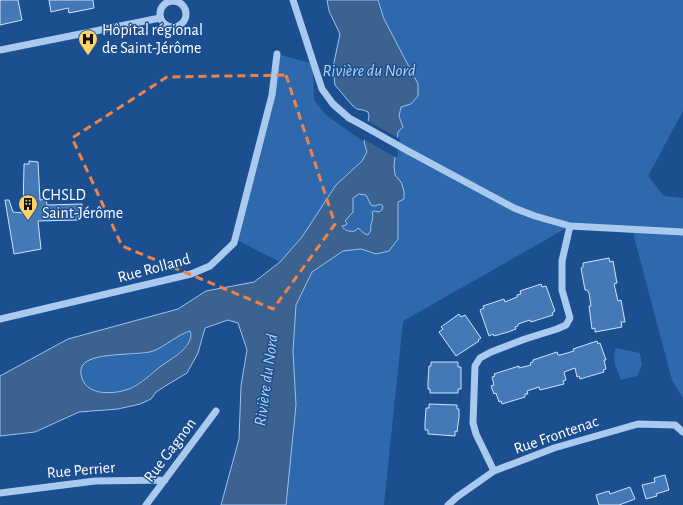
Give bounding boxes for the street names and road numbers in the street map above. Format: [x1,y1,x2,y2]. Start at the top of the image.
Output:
street label: Rue Rolland [116,251,192,285]
street label: Rue Frontenac [512,413,600,457]
street label: Rue Gagnon [141,415,199,485]
street label: Rue Perrier [46,459,117,481]

